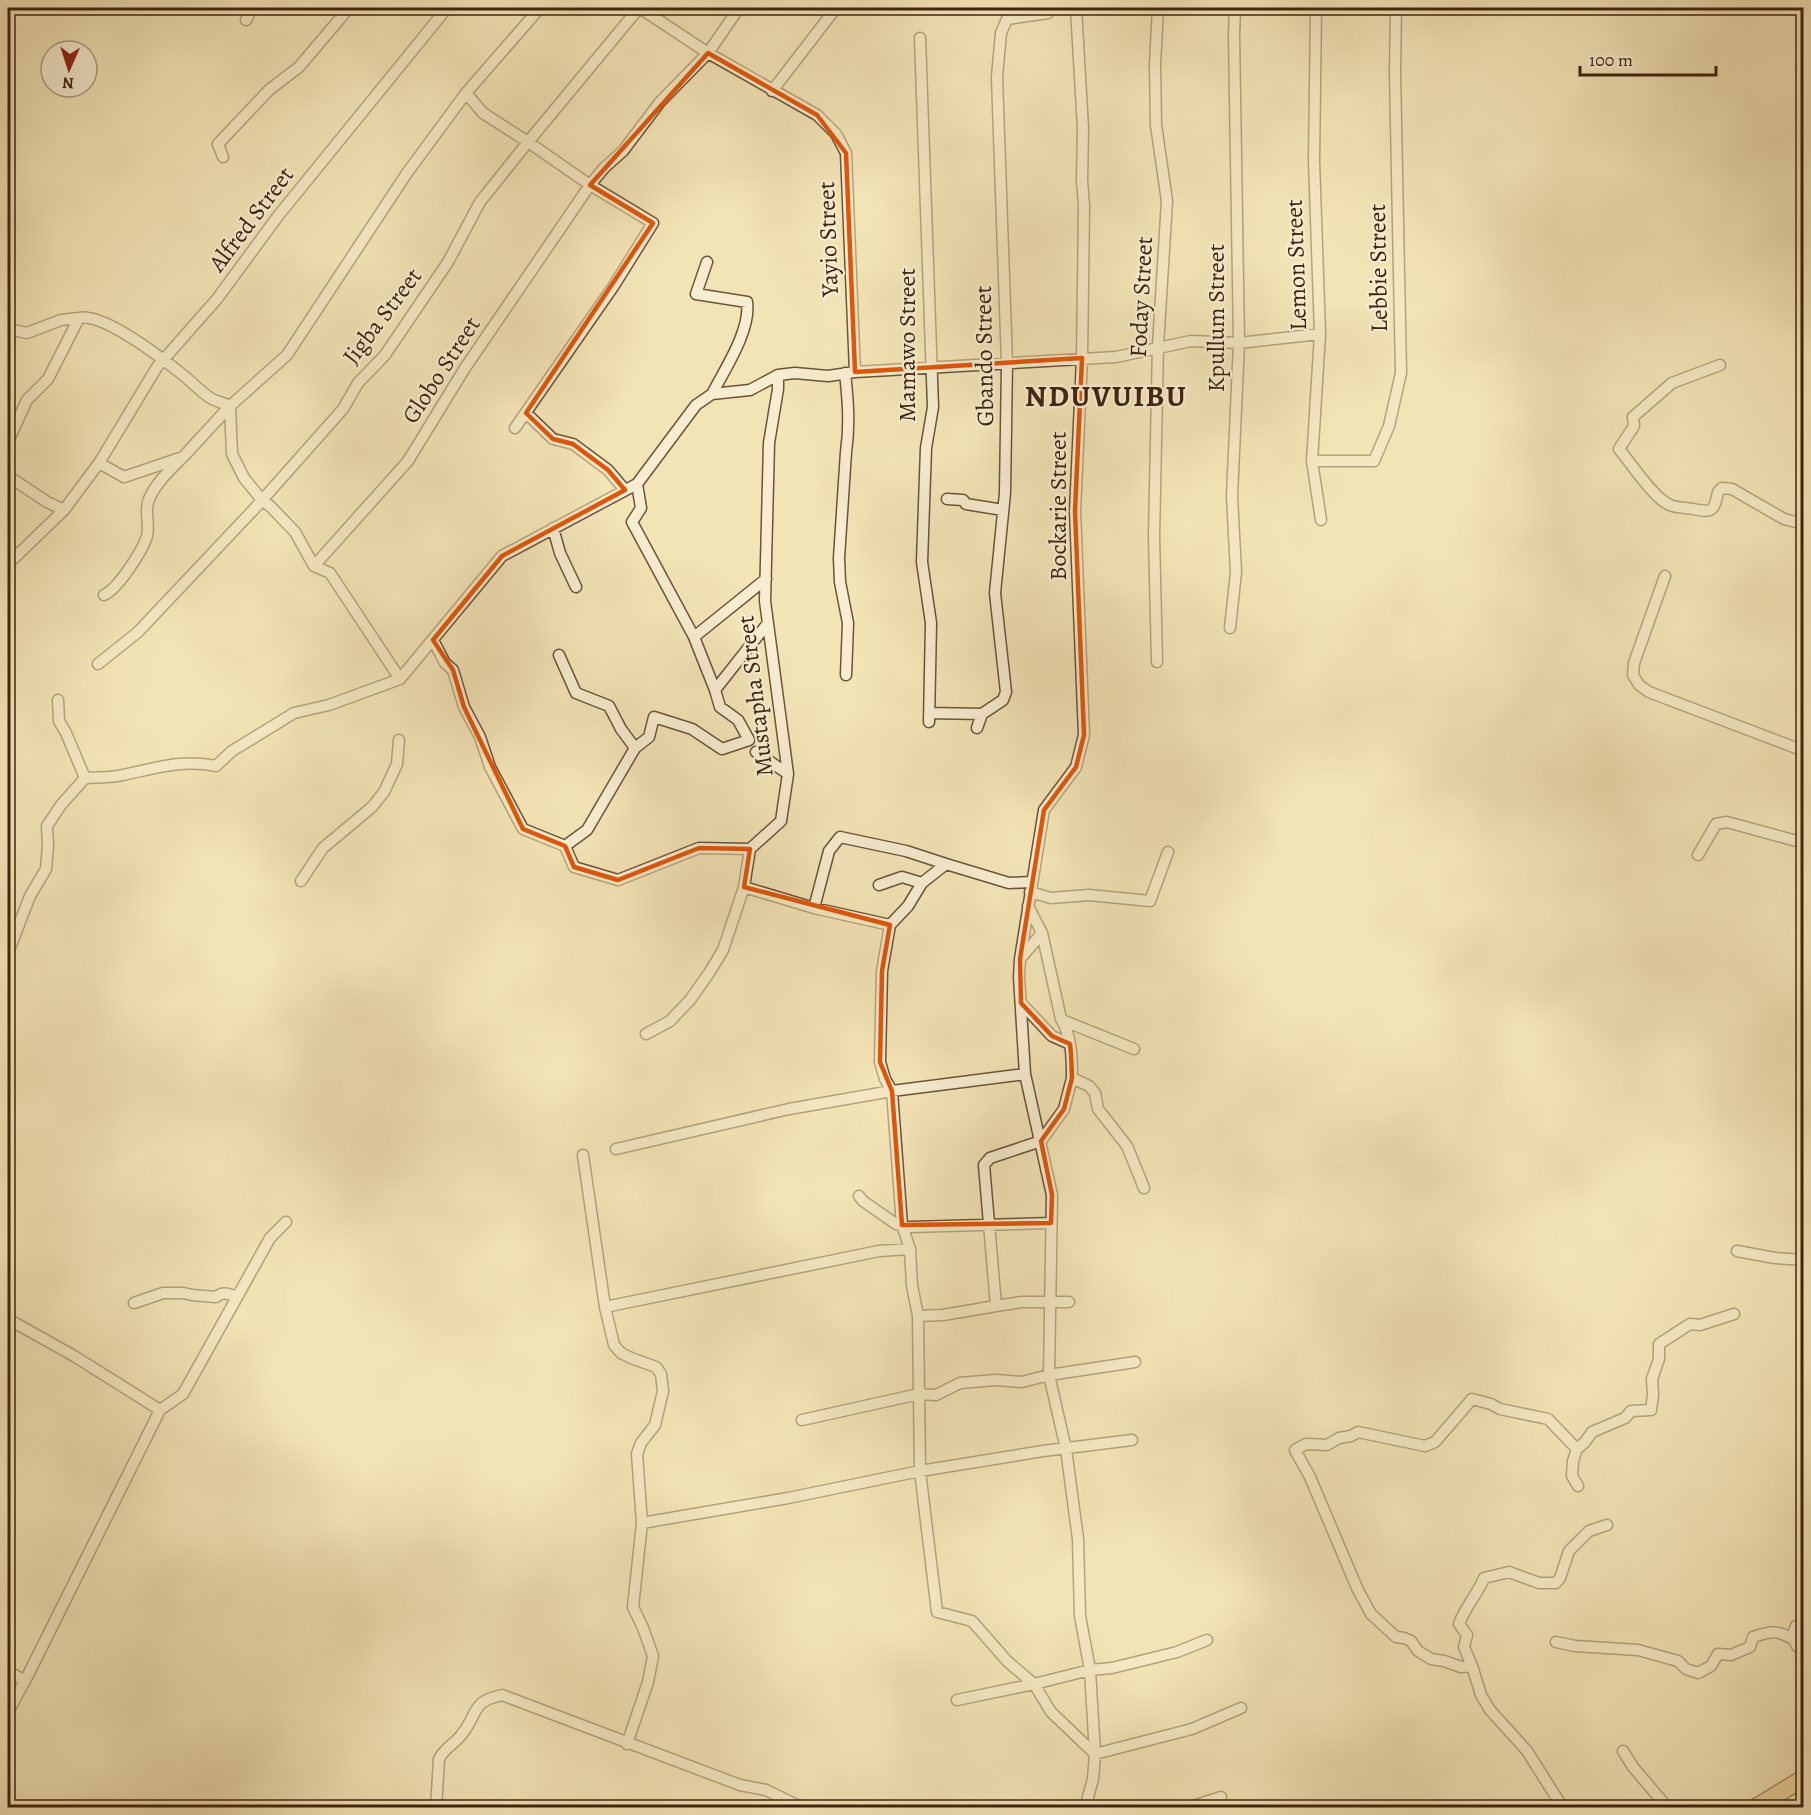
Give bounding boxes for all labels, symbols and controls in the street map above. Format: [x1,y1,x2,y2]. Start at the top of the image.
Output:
north arrow [39,39,99,99]
scale bar [1580,39,1716,77]
text: 100 m [1589,48,1633,72]
text: N [62,72,75,94]
street label: Alfred Street [200,160,301,279]
street label: Yayio Street [810,181,846,298]
street label: Lemon Street [1278,199,1314,331]
street label: Lebbie Street [1361,203,1395,333]
street label: Foday Street [1122,236,1160,358]
street label: Kpullum Street [1200,244,1232,392]
street label: Jigba Street [335,261,429,371]
street label: Mamawo Street [891,268,923,422]
street label: Gbando Street [967,285,1001,427]
street label: Globo Street [394,310,488,430]
district label: NDUVUIBU [1025,376,1187,416]
street label: Bockarie Street [1042,431,1074,581]
street label: Mustapha Street [729,614,781,778]

